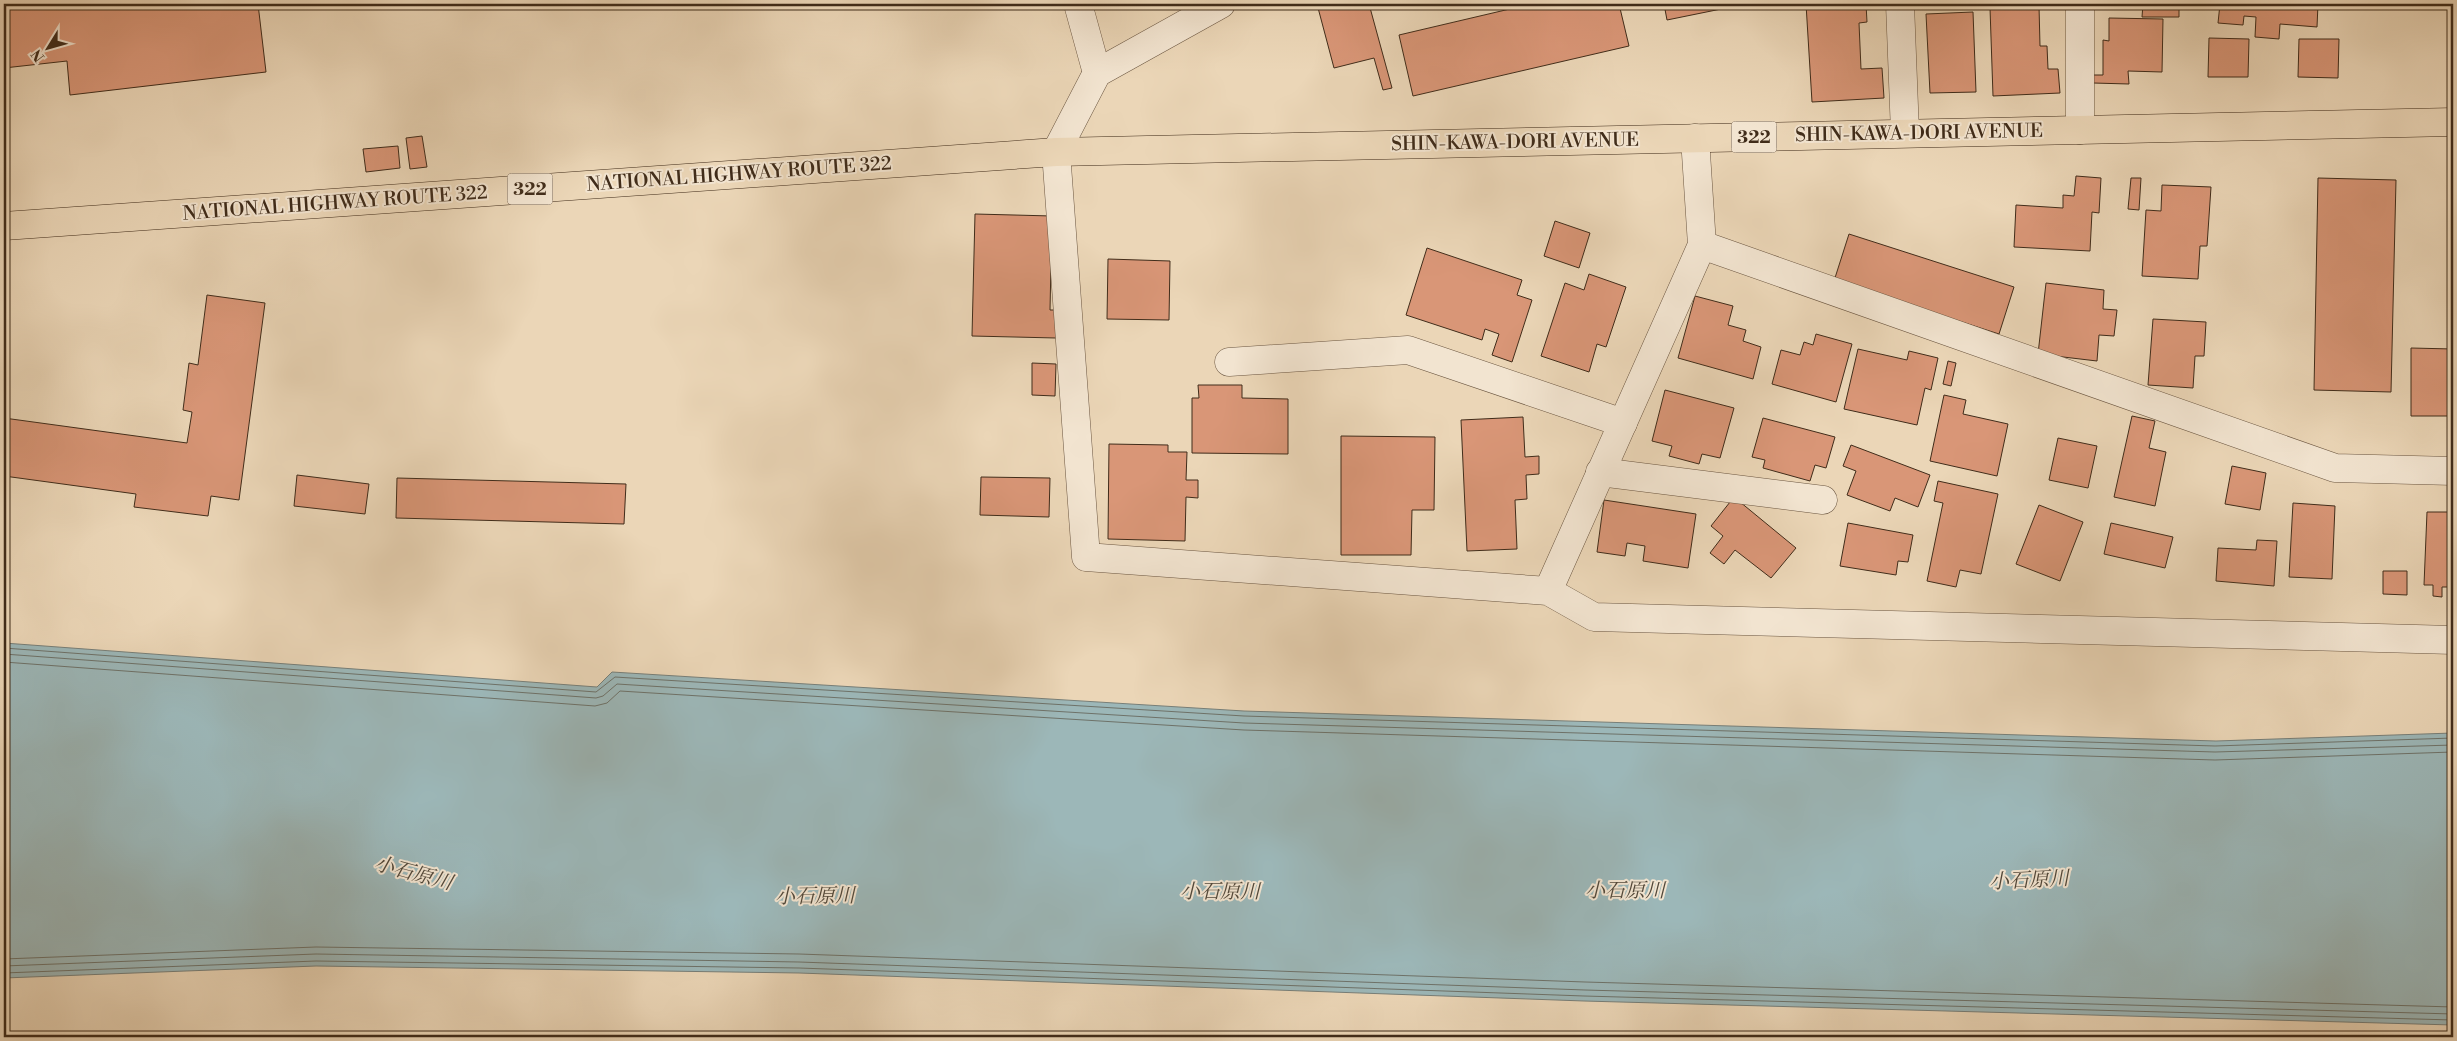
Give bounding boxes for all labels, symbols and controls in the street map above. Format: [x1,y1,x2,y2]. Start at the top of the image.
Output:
north arrow [22,22,72,72]
text: N [28,45,49,65]
street label: SHIN-KAWA-DORI AVENUE [1795,119,2043,147]
road number: 322 [1732,121,1776,152]
street label: SHIN-KAWA-DORI AVENUE [1391,128,1639,156]
street label: NATIONAL HIGHWAY ROUTE 322 [586,151,892,197]
road number: 322 [508,173,552,204]
street label: NATIONAL HIGHWAY ROUTE 322 [182,180,488,226]
water label: 小石原川 [371,852,457,897]
water label: 小石原川 [1988,866,2072,896]
water label: 小石原川 [1585,879,1667,904]
water label: 小石原川 [1180,880,1262,905]
water label: 小石原川 [775,884,857,910]

